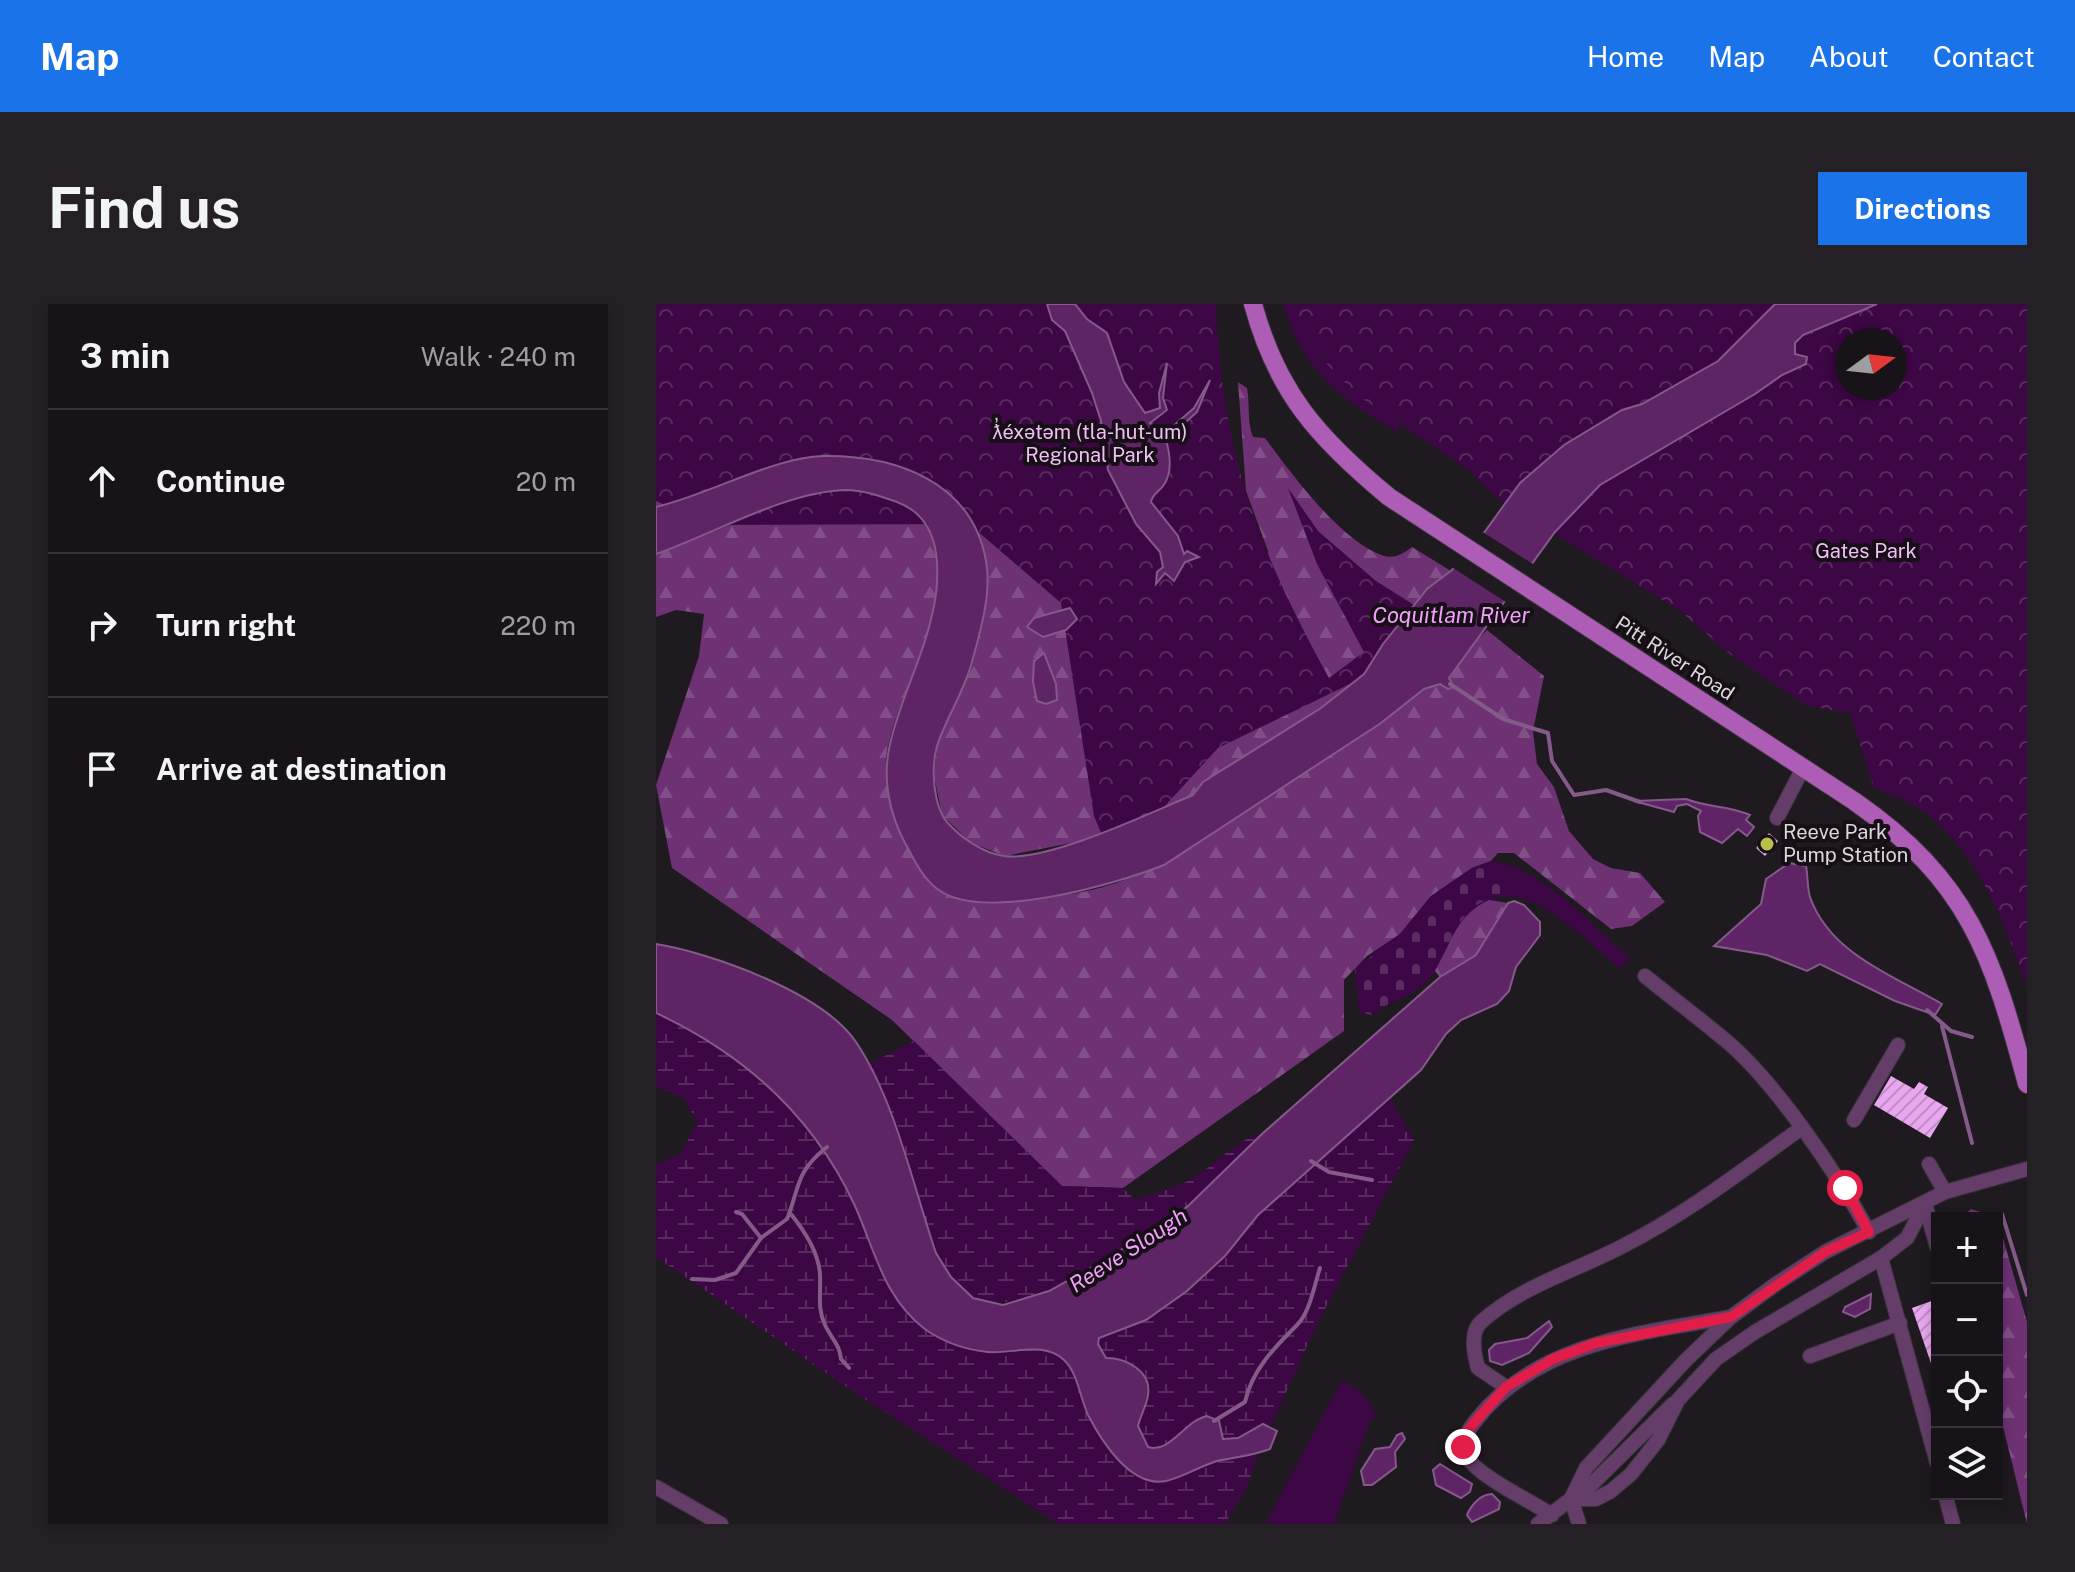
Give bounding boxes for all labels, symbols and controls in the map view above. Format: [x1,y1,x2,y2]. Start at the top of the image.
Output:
text: Map [40,34,119,79]
text: Home [1587,40,1664,73]
text: Map [1708,40,1765,73]
text: About [1809,40,1889,73]
text: Contact [1933,40,2035,73]
button: Directions [1818,172,2027,245]
text: Find us [48,175,240,241]
north arrow [1835,328,1907,400]
text: 3 min [80,336,170,376]
text: Walk · 240 m [421,341,576,372]
park label: ƛ̓éxətəm (tla-hut-um) Regional Park [992,417,1188,467]
icon: ahead [80,459,124,503]
text: Continue [156,463,286,499]
text: 20 m [516,466,576,497]
park label: Gates Park [1815,539,1917,563]
water label: Coquitlam River [1372,602,1530,628]
icon: right [80,603,124,647]
text: Turn right [156,607,296,643]
text: 220 m [500,610,576,641]
street label: Pitt River Road [1611,611,1739,705]
icon: arrive [80,747,124,791]
text: Arrive at destination [156,751,447,787]
place label: Reeve Park Pump Station [1783,820,1908,867]
marker: Reeve Park Pump Station [1758,835,1776,853]
route start [1827,1170,1863,1206]
water label: Reeve Slough [1064,1202,1192,1298]
map controls [1931,1212,2003,1500]
button: + [1931,1212,2003,1284]
button: − [1931,1284,2003,1356]
button: locate [1931,1356,2003,1428]
button: layers [1931,1428,2003,1500]
route end [1445,1429,1481,1465]

